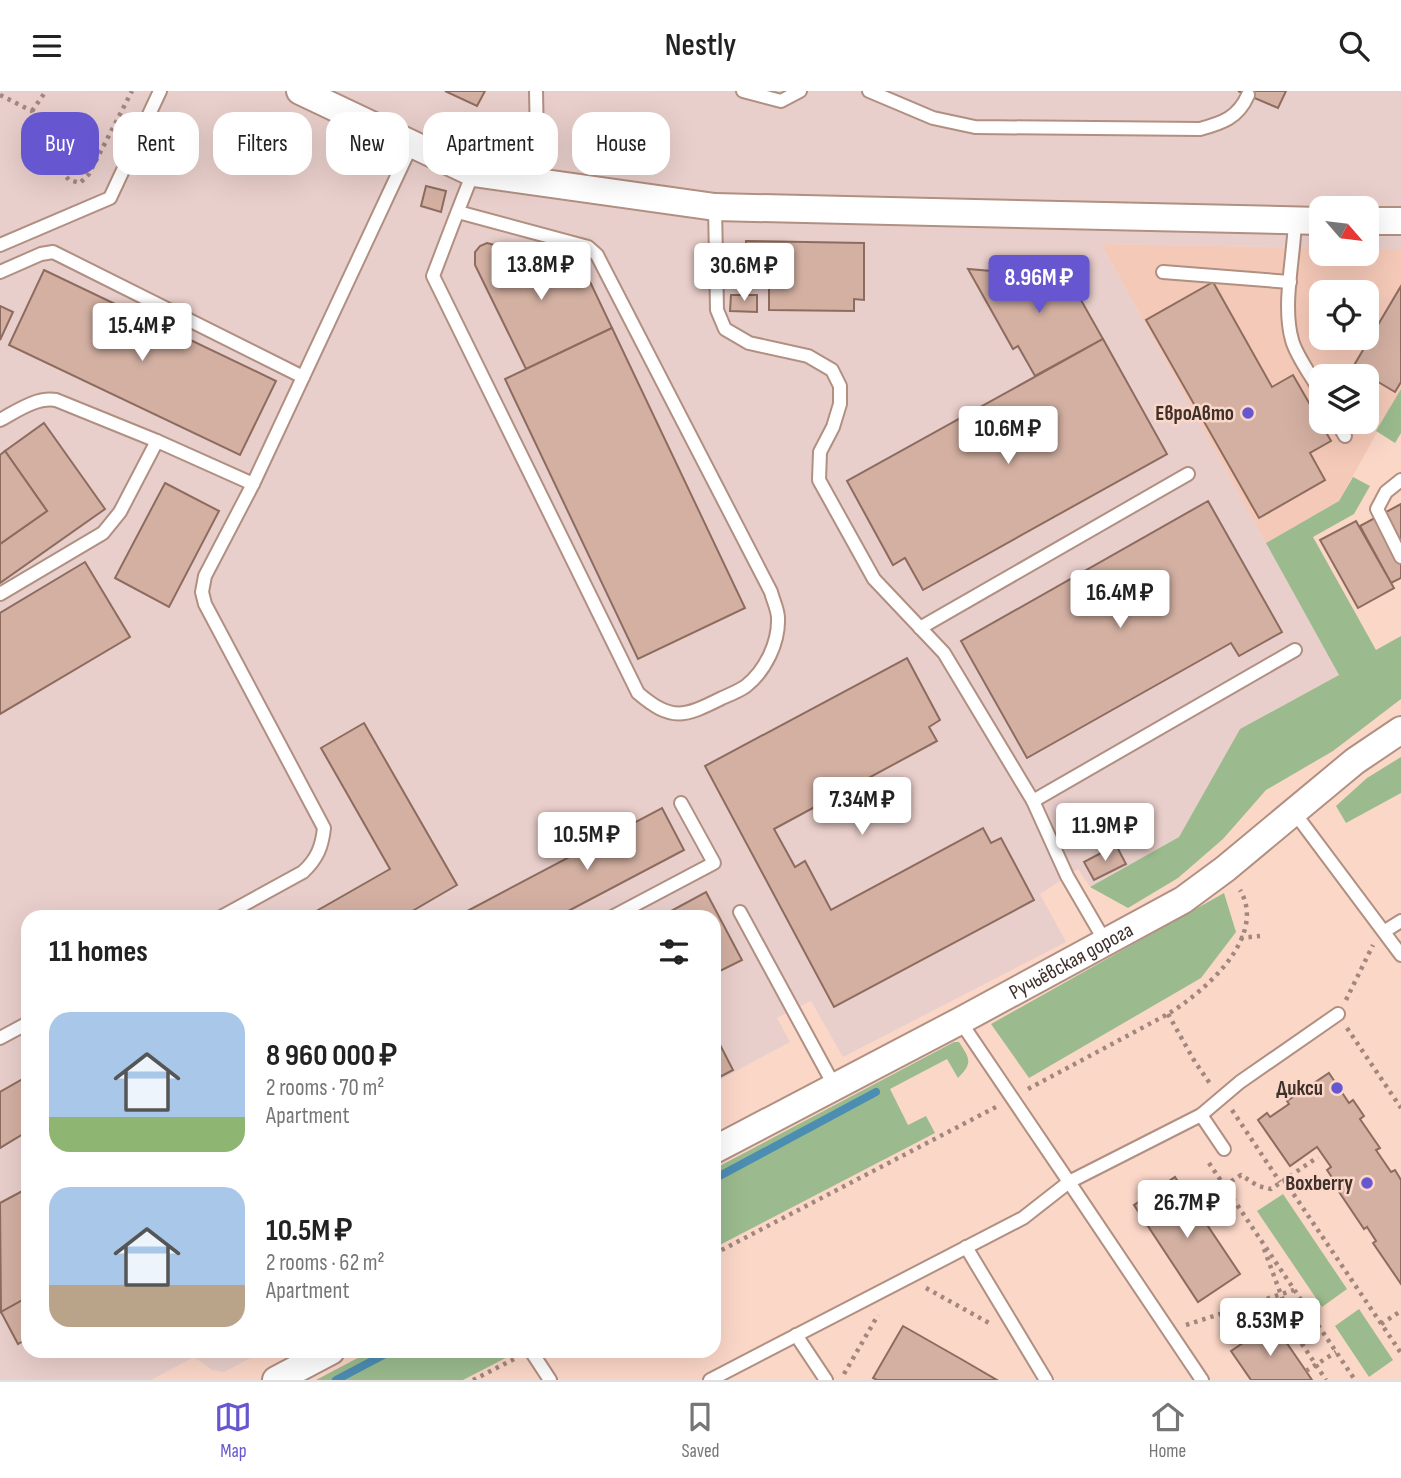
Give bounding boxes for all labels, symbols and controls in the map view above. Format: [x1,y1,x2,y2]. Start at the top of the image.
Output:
text: Nestly [665,26,736,65]
icon: menu [28,27,66,65]
icon: search [1335,27,1373,65]
chip: Buy [21,112,99,175]
chip: Rent [113,112,199,175]
chip: Filters [213,112,312,175]
chip: New [326,112,409,175]
chip: Apartment [423,112,558,175]
chip: House [572,112,670,175]
north arrow [1309,196,1379,266]
map controls [1309,196,1379,434]
pin: 13.8M ₽ [476,243,606,302]
pin: 30.6M ₽ [679,243,809,303]
text: 13.8M ₽ [508,251,574,279]
text: 30.6M ₽ [710,252,778,280]
pin: 8.96M ₽ [974,255,1104,315]
text: 8.96M ₽ [1005,264,1073,292]
button: locate [1309,280,1379,350]
pin: 15.4M ₽ [77,303,207,363]
text: 15.4M ₽ [109,312,175,340]
button: layers [1309,364,1379,434]
place label: ЕвроАвто [1155,401,1234,426]
marker: ЕвроАвто [1240,405,1256,421]
pin: 10.6M ₽ [943,407,1073,466]
text: 10.6M ₽ [975,415,1041,443]
pin: 16.4M ₽ [1055,571,1185,630]
text: 16.4M ₽ [1086,579,1154,607]
pin: 7.34M ₽ [797,777,927,837]
text: 7.34M ₽ [829,786,895,814]
pin: 11.9M ₽ [1040,803,1170,863]
text: 11.9M ₽ [1072,812,1138,840]
pin: 10.5M ₽ [522,813,652,872]
text: 10.5M ₽ [554,821,620,849]
street label: Ручьёвская дорога [1005,918,1137,1005]
icon: filters [655,933,693,971]
text: 11 homes [49,934,148,970]
text: 8 960 000 ₽ [266,1038,397,1074]
icon: home [105,1040,189,1124]
text: 2 rooms · 70 m² [266,1074,384,1102]
place label: Дикси [1276,1076,1323,1101]
marker: Дикси [1329,1080,1345,1096]
text: Apartment [266,1102,350,1130]
place label: Boxberry [1285,1171,1353,1196]
marker: Boxberry [1359,1175,1375,1191]
pin: 26.7M ₽ [1122,1181,1252,1240]
text: 26.7M ₽ [1154,1189,1220,1217]
text: 10.5M ₽ [266,1213,352,1249]
icon: home [105,1215,189,1299]
text: 2 rooms · 62 m² [266,1249,385,1277]
text: Apartment [266,1277,350,1305]
pin: 8.53M ₽ [1205,1299,1335,1358]
text: 8.53M ₽ [1236,1307,1304,1335]
tab: Map [214,1398,252,1463]
tab: Saved [681,1398,720,1463]
tab: Home [1149,1398,1187,1463]

